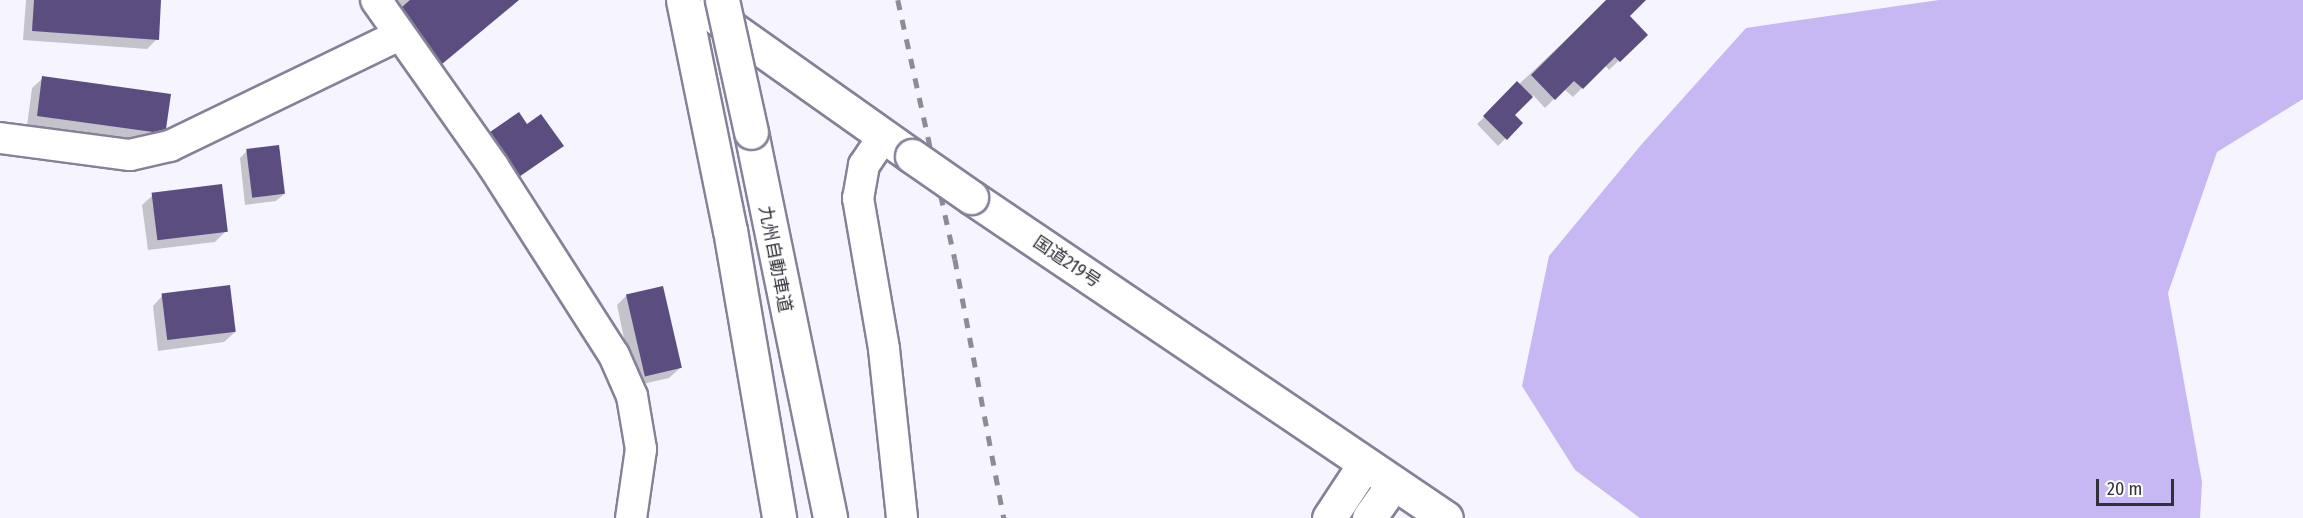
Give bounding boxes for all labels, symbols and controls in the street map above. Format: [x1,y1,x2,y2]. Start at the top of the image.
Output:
street label: 九州自動車道 [754,204,796,314]
street label: 国道219号 [1029,231,1105,293]
scale bar [2099,467,2177,505]
text: 20 m [2107,478,2142,500]

